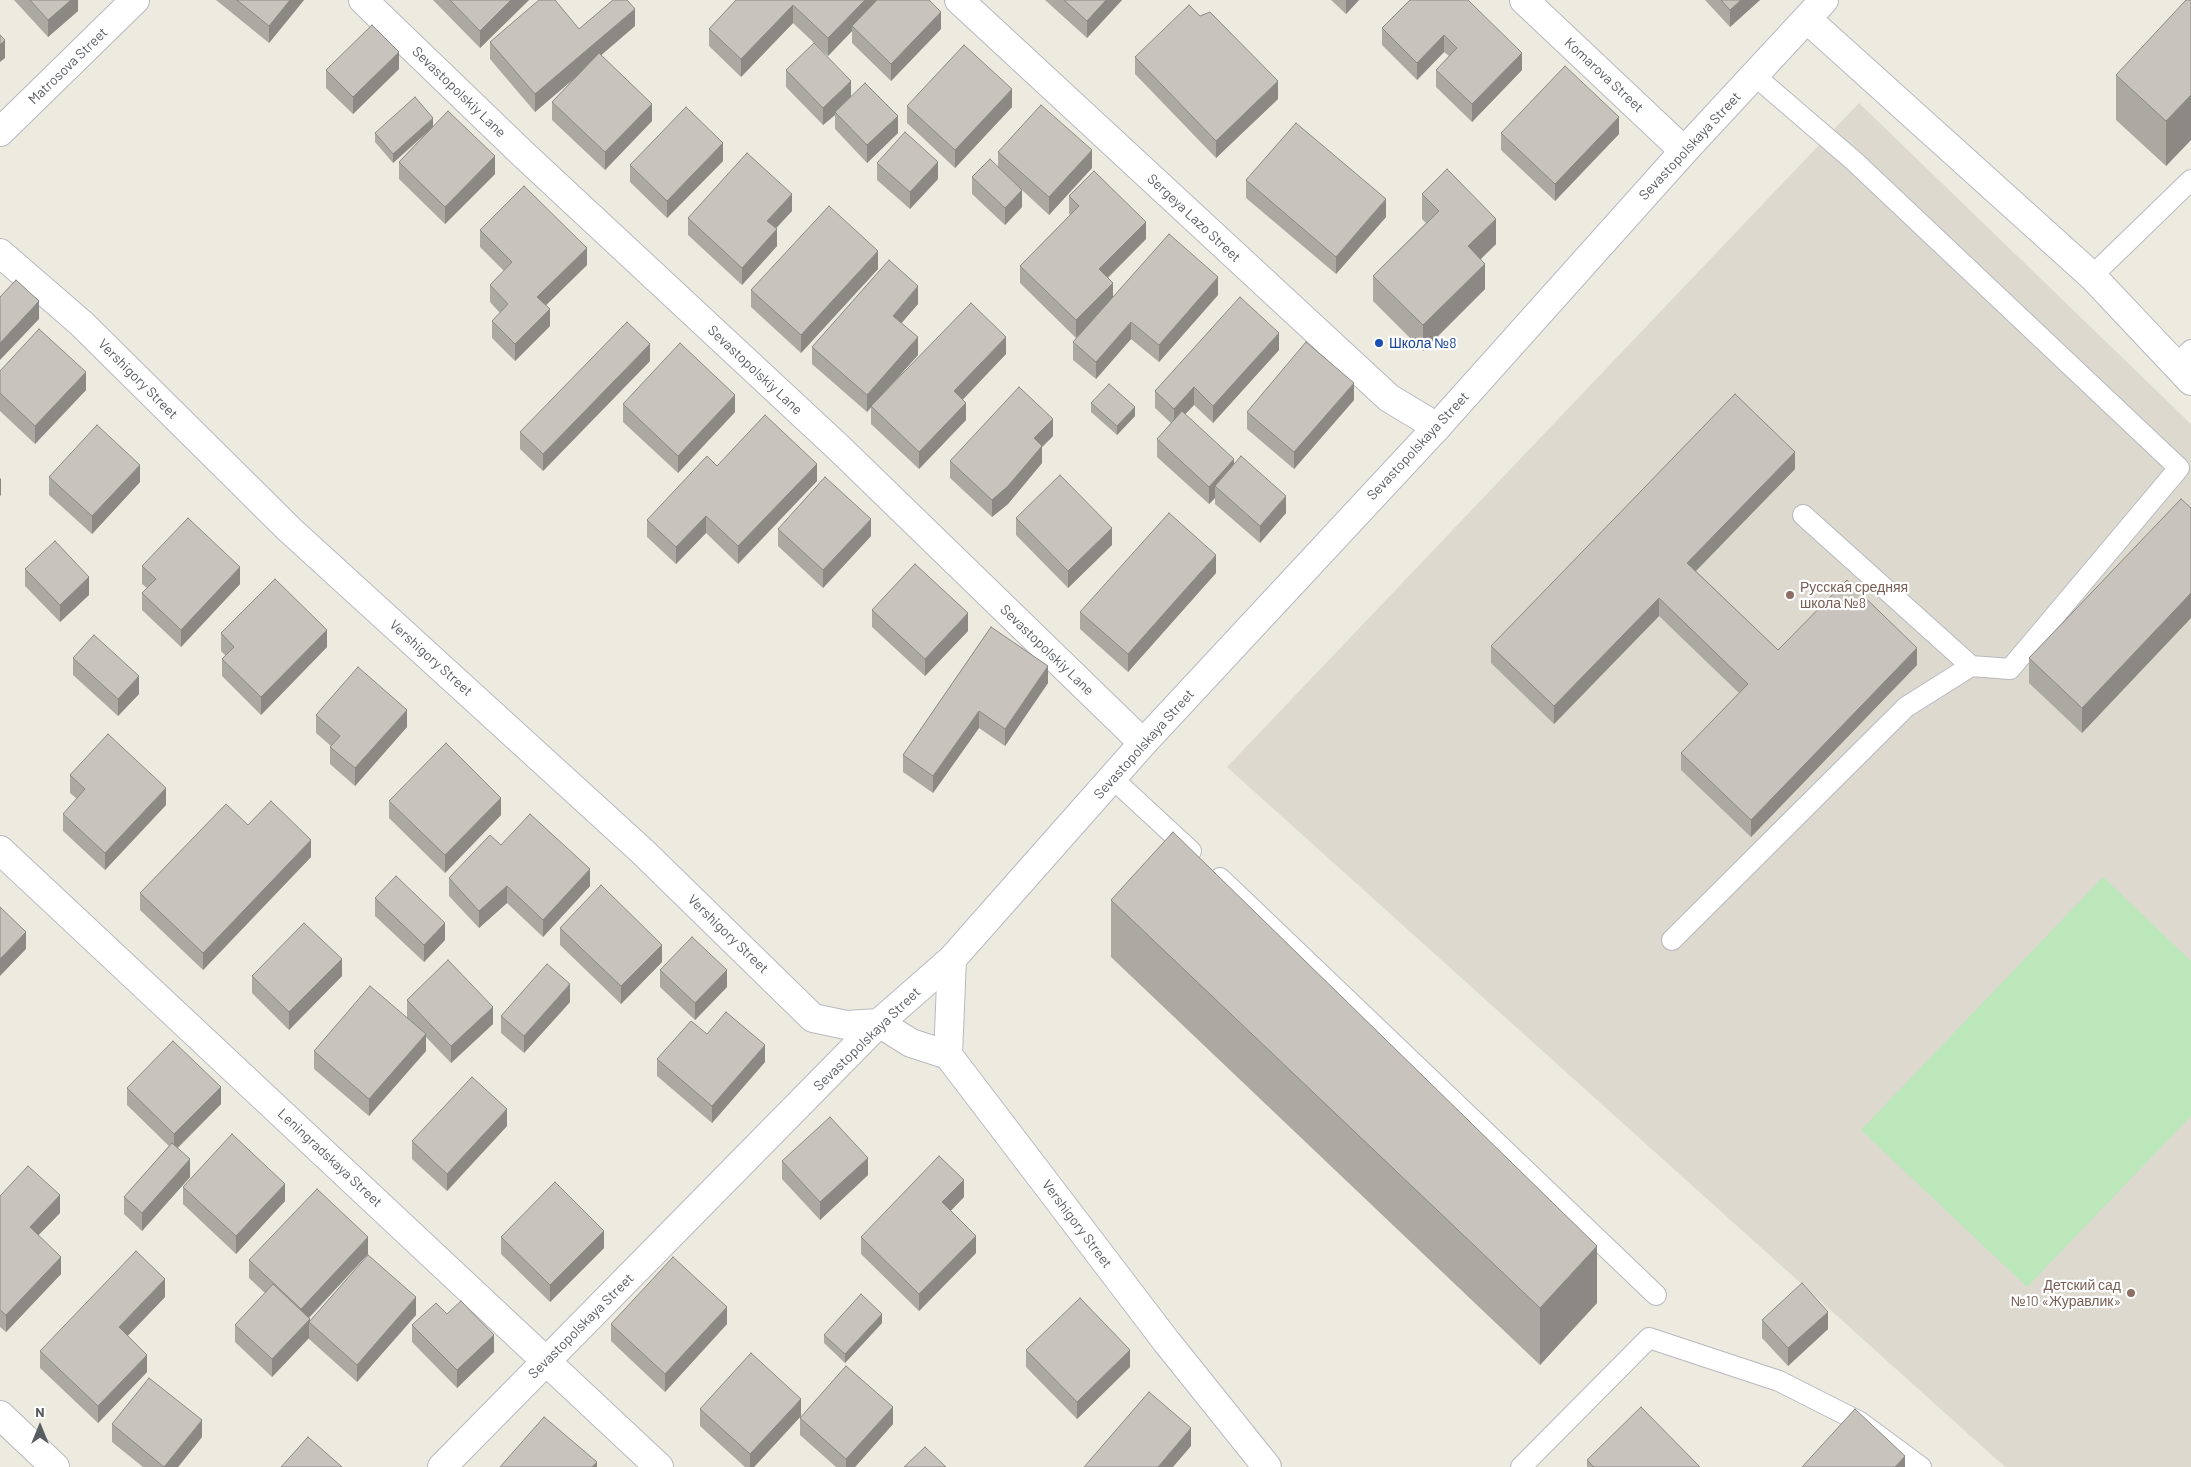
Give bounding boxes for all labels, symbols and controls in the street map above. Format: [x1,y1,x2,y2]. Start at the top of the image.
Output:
street label: Matrosova Street [25,24,111,108]
street label: Komarova Street [1561,34,1647,116]
street label: Sevastopolskiy Lane [409,43,509,141]
street label: Sevastopolskaya Street [1635,88,1745,204]
street label: Sergeya Lazo Street [1144,170,1244,266]
street label: Sevastopolskiy Lane [704,322,806,418]
place label: Школа №8 [1389,335,1457,351]
street label: Vershigory Street [95,336,181,422]
marker: Школа №8 [1373,337,1385,349]
street label: Sevastopolskaya Street [1363,388,1473,504]
place label: Русская средняя школа №8 [1800,579,1908,612]
marker: Русская средняя школа №8 [1784,589,1796,601]
street label: Sevastopolskiy Lane [997,601,1097,699]
street label: Vershigory Street [386,616,476,700]
street label: Sevastopolskaya Street [1090,686,1198,802]
street label: Vershigory Street [684,891,772,977]
street label: Sevastopolskaya Street [810,984,924,1094]
street label: Leningradskaya Street [274,1105,386,1211]
street label: Vershigory Street [1038,1177,1116,1271]
street label: Sevastopolskaya Street [525,1270,637,1382]
place label: Детский сад №10 «Журавлик» [2011,1277,2121,1310]
marker: Детский сад №10 «Журавлик» [2125,1287,2137,1299]
north arrow [15,1402,65,1452]
text: N [35,1403,45,1420]

